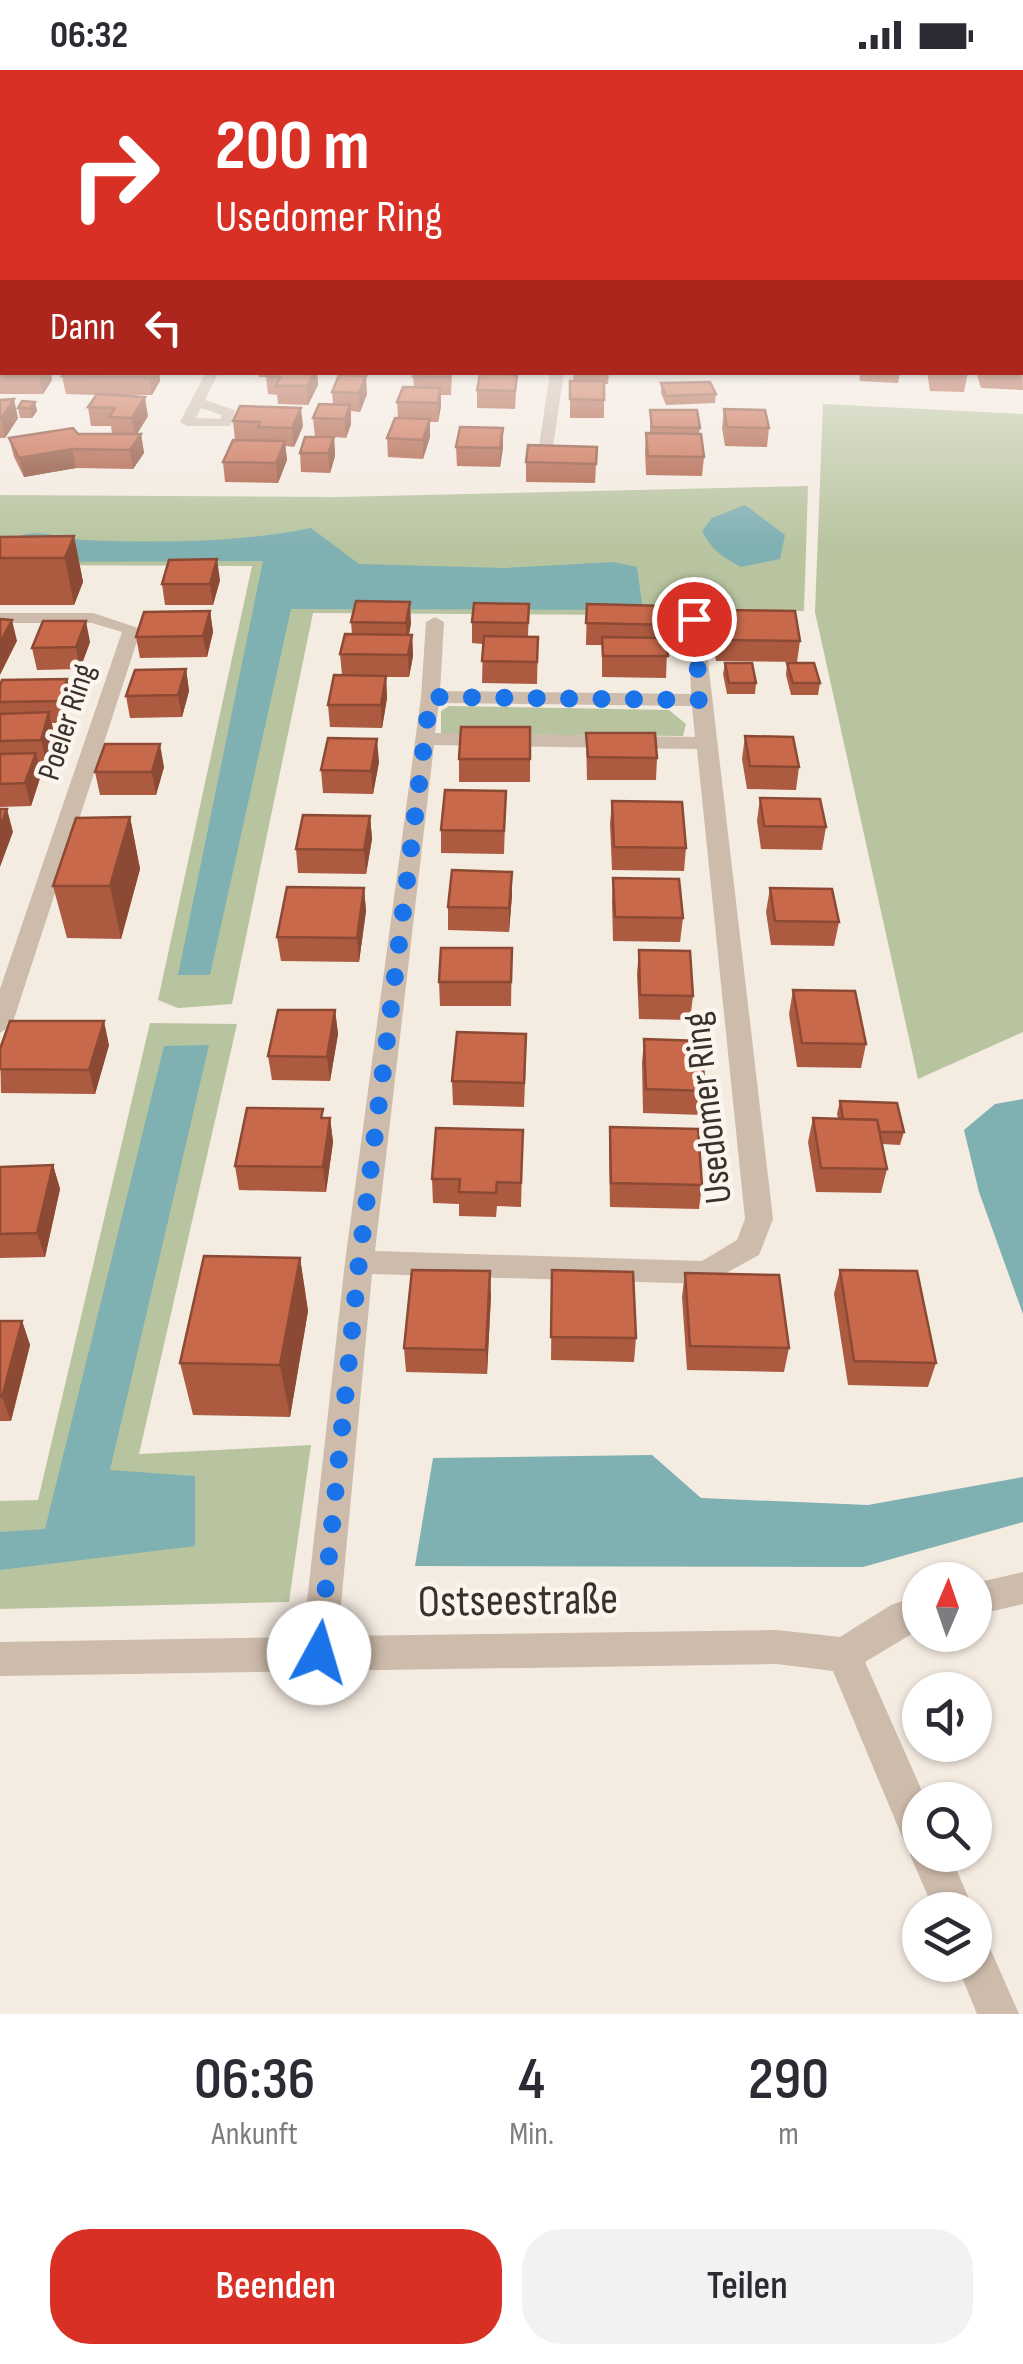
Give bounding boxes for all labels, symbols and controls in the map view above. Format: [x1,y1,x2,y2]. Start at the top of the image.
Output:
text: 06:32 [50,13,128,58]
text: 200 m [215,105,370,189]
icon: right [50,110,180,240]
text: Usedomer Ring [215,190,442,245]
icon: left [136,300,191,355]
text: Dann [50,305,116,350]
pin [652,577,737,662]
icon: arrive [667,592,722,647]
street label: Poeler Ring [30,659,104,785]
street label: Usedomer Ring [674,1010,742,1206]
north arrow [902,1562,992,1652]
map controls [902,1562,992,1982]
street label: Ostseestraße [417,1572,619,1630]
position arrow [267,1601,371,1705]
button: sound [902,1672,992,1762]
button: search [902,1782,992,1872]
button: layers [902,1892,992,1982]
text: 06:36 [194,2044,315,2116]
text: 4 [518,2044,545,2116]
text: 290 [748,2044,829,2116]
text: Ankunft [211,2115,298,2154]
text: Min. [509,2115,554,2154]
text: m [778,2115,799,2154]
button: Beenden [50,2229,502,2344]
button: Teilen [522,2229,973,2344]

